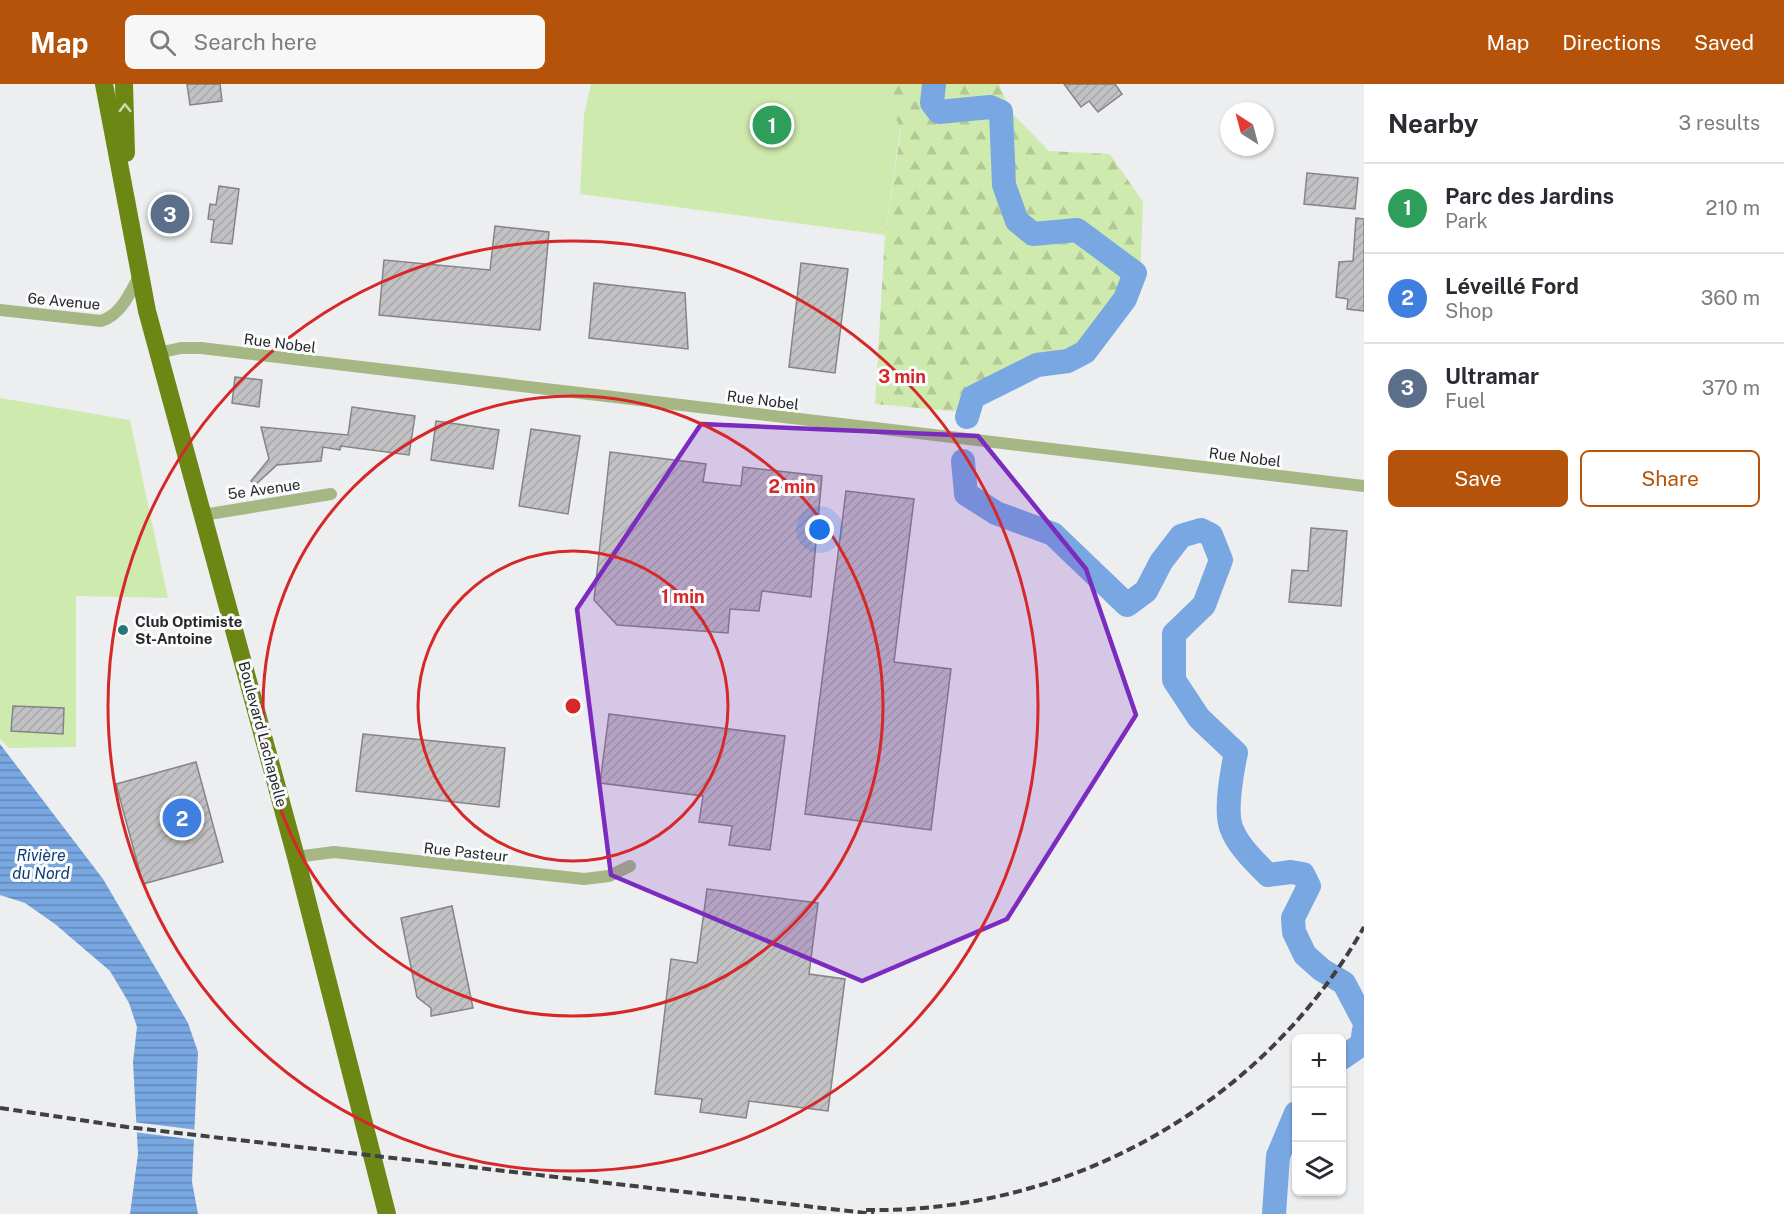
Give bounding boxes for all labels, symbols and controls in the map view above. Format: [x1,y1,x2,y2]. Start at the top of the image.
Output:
search box [125,15,545,69]
text: Map [30,26,89,59]
icon: search [146,26,179,59]
text: Search here [194,29,317,55]
text: Map [1487,30,1529,55]
text: Directions [1562,30,1661,55]
text: Saved [1694,30,1754,55]
pin: 1 [752,102,792,147]
north arrow [1220,102,1274,156]
one-way arrow [118,104,131,113]
text: Nearby [1388,108,1478,139]
text: 3 results [1679,111,1760,135]
text: Parc des Jardins [1445,183,1614,209]
pin: 3 [150,192,190,236]
text: 1 [1403,196,1412,220]
text: 210 m [1706,196,1760,220]
text: Park [1445,209,1488,233]
text: Léveillé Ford [1445,273,1579,299]
text: 2 [1401,286,1414,310]
text: 360 m [1701,286,1760,310]
street label: 6e Avenue [27,289,101,313]
text: Shop [1445,299,1493,323]
street label: Rue Nobel [243,330,317,356]
text: Ultramar [1445,363,1539,389]
text: 3 min [878,366,926,387]
text: 3 [1401,376,1414,400]
text: 370 m [1702,376,1760,400]
street label: Rue Nobel [726,387,800,413]
text: Fuel [1445,389,1486,413]
street label: Rue Nobel [1208,444,1282,470]
button: Save [1388,450,1568,507]
button: Share [1580,450,1760,507]
street label: 5e Avenue [227,475,301,503]
text: 2 min [768,476,816,497]
your location [805,515,834,544]
text: 1 min [661,586,705,607]
place label: Club Optimiste St-Antoine [135,613,242,647]
marker: Club Optimiste St-Antoine [116,623,130,637]
street label: Boulevard Lachapelle [235,659,291,809]
centre of rings [563,696,583,716]
pin: 2 [162,796,201,840]
street label: Rue Pasteur [423,839,509,865]
water label: Rivière du Nord [12,846,71,883]
map controls [1292,1034,1346,1196]
button: + [1292,1034,1346,1088]
button: − [1292,1088,1346,1142]
button: layers [1292,1142,1346,1196]

